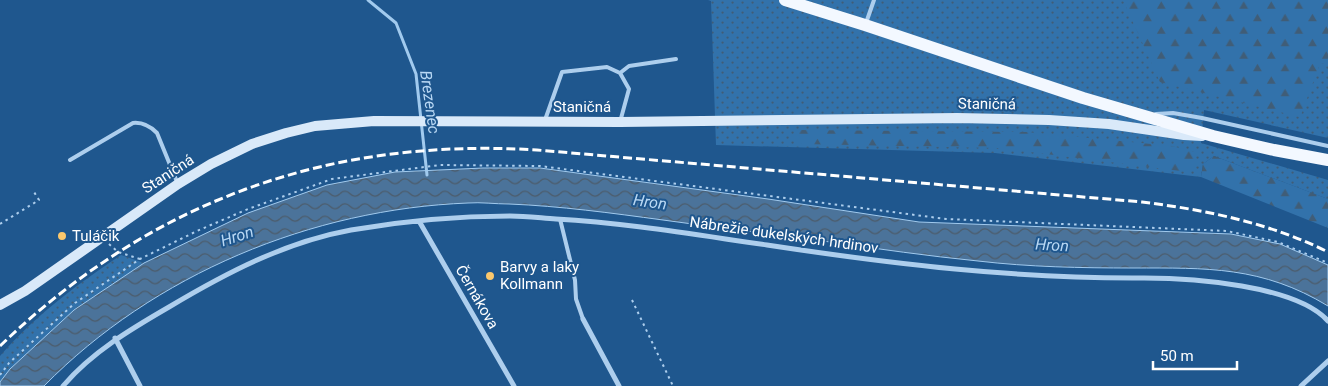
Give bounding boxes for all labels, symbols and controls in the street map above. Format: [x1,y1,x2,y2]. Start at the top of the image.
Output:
water label: Brezenec [416,69,444,135]
street label: Staničná [958,94,1016,114]
street label: Staničná [553,98,611,116]
street label: Staničná [139,151,197,197]
water label: Hron [632,190,668,214]
street label: Nábrežie dukelských hrdinov [689,213,879,257]
water label: Hron [218,222,256,250]
place label: Tuláčik [72,227,120,245]
marker: Tuláčik [56,230,68,242]
water label: Hron [1035,235,1069,255]
place label: Barvy a laky Kollmann [500,258,579,293]
street label: Černákova [452,262,502,332]
marker: Barvy a laky Kollmann [484,270,496,282]
scale bar [1153,338,1237,370]
text: 50 m [1160,347,1194,365]

